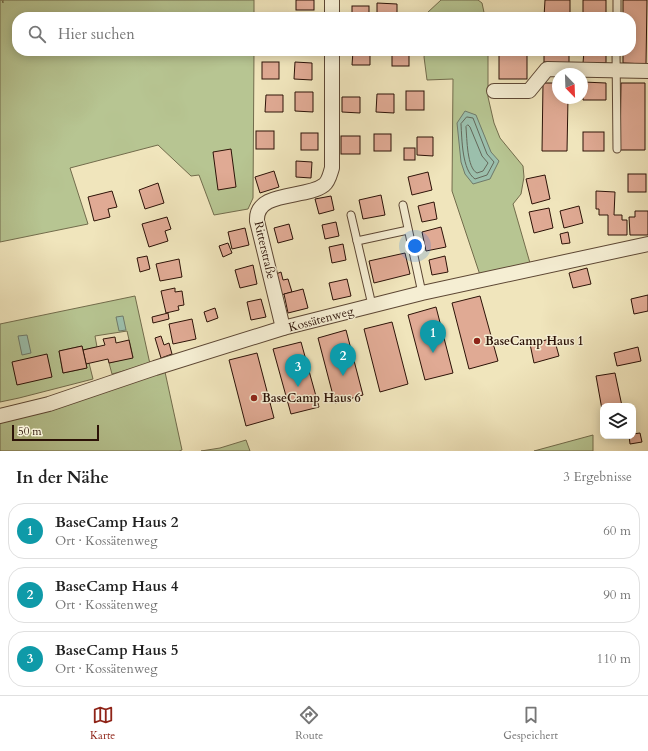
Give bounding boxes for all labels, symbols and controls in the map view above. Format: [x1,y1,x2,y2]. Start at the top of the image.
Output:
search box [12,12,636,56]
icon: search [26,23,48,45]
text: Hier suchen [58,24,135,44]
north arrow [552,68,588,104]
street label: Ritterstraße [251,219,279,281]
your location [405,236,425,256]
street label: Kossätenweg [287,303,355,335]
pin: 1 [420,320,446,353]
place label: BaseCamp Haus 1 [485,333,584,349]
marker: BaseCamp Haus 1 [472,336,482,346]
pin: 2 [330,343,356,376]
pin: 3 [285,354,311,387]
place label: BaseCamp Haus 6 [262,390,361,406]
marker: BaseCamp Haus 6 [249,393,259,403]
map controls [600,403,636,439]
button: layers [600,403,636,439]
scale bar [12,423,99,442]
text: 50 m [18,424,42,439]
text: In der Nähe [16,466,109,489]
text: 3 Ergebnisse [563,468,632,486]
text: BaseCamp Haus 2 [55,512,178,532]
text: 1 [27,522,33,540]
text: 60 m [603,522,631,540]
text: Ort · Kossätenweg [55,532,158,550]
text: BaseCamp Haus 4 [55,576,178,596]
text: 2 [27,586,33,604]
text: 90 m [603,586,631,604]
text: Ort · Kossätenweg [55,596,158,614]
text: BaseCamp Haus 5 [55,640,178,660]
text: 3 [27,650,33,668]
text: 110 m [597,650,631,668]
text: Ort · Kossätenweg [55,660,158,678]
tab: Karte [90,704,115,743]
tab: Route [295,704,323,743]
tab: Gespeichert [503,704,558,743]

